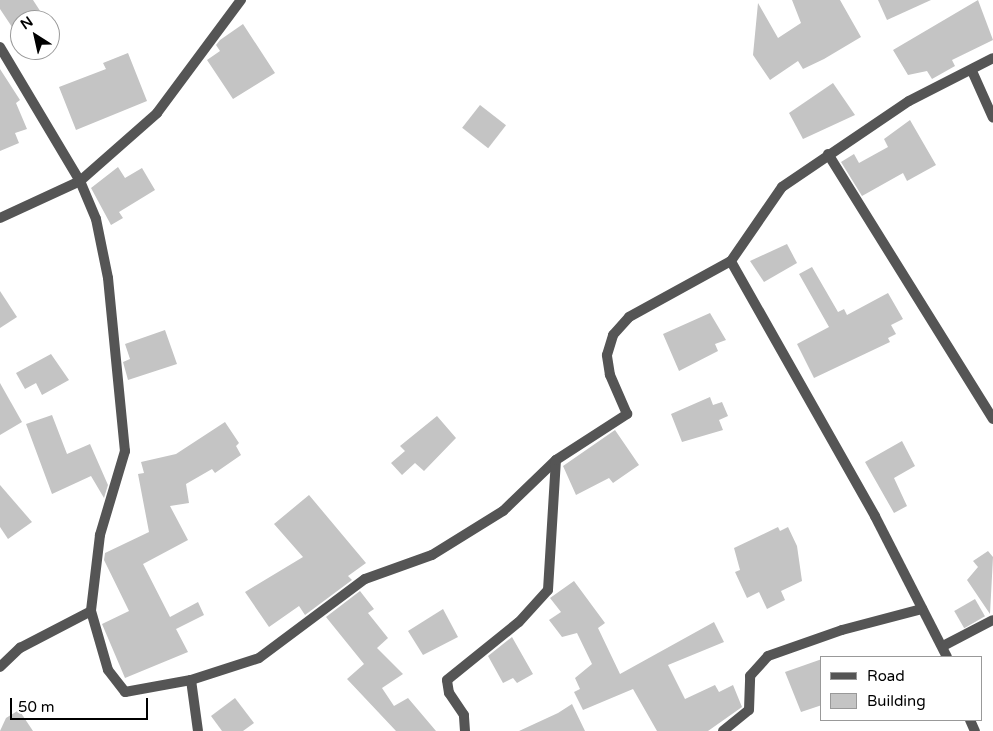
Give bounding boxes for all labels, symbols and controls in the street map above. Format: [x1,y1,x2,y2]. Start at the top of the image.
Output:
north arrow [10,10,60,60]
text: N [17,13,36,33]
legend [820,656,983,721]
text: Road [867,667,905,685]
scale bar [12,688,150,720]
text: Building [867,692,926,710]
text: 50 m [18,698,55,716]

